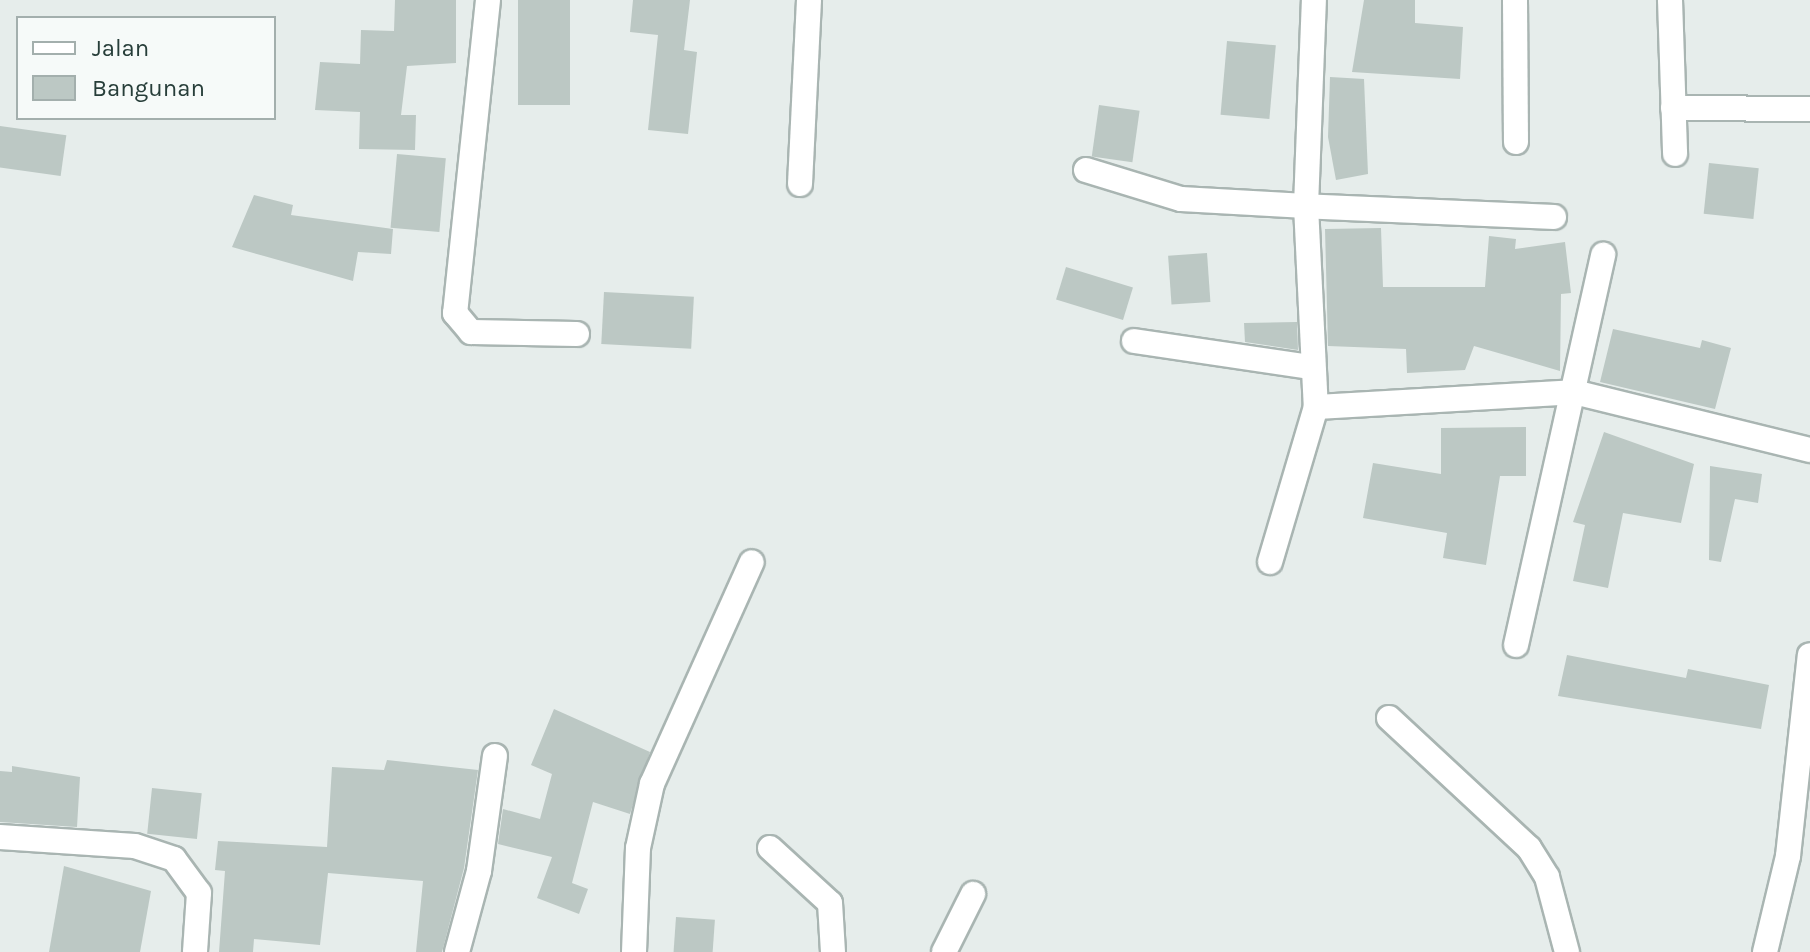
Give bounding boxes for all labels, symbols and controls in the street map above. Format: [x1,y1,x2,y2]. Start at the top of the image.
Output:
legend [16,16,276,120]
text: Jalan [92,34,149,62]
text: Bangunan [92,74,205,102]

